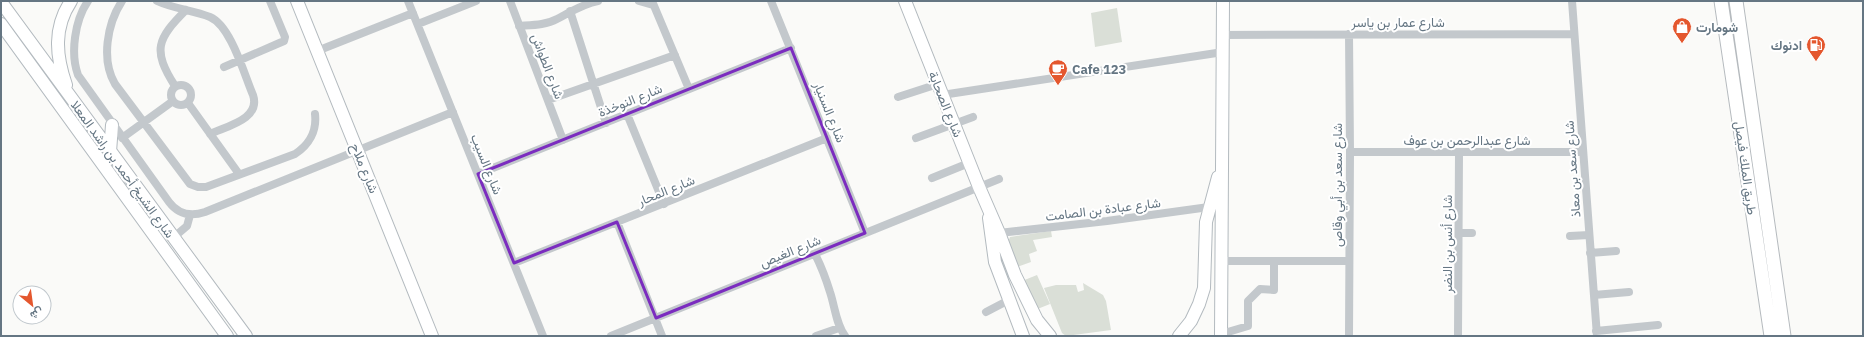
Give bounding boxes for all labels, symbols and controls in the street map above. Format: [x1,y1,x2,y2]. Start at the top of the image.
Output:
street label: شارع عمار بن ياسر [1350,14,1445,32]
shop icon: شومارت [1671,16,1693,44]
place label: شومارت [1696,19,1738,36]
street label: شارع الطواش [526,31,568,102]
fuel station icon: ادنوك [1805,34,1827,62]
place label: ادنوك [1771,37,1802,54]
cafe icon: Cafe 123 [1047,58,1069,86]
place label: Cafe 123 [1072,61,1126,78]
street label: شارع الصحابة [924,69,967,140]
street label: شارع السنيار [808,78,849,145]
street label: شارع النوخذة [596,80,665,122]
street label: شارع الشيخ أحمد بن راشد المعلا [66,97,178,242]
street label: شارع سعد بن معاذ [1561,120,1585,218]
street label: طريق الملك فيصل [1731,120,1760,216]
street label: شارع سعد بن أبي وقاص [1329,123,1348,247]
street label: شارع السيب [466,131,506,197]
street label: شارع عبدالرحمن بن عوف [1404,132,1530,150]
street label: شارع ملاح [346,141,382,196]
street label: شارع المحار [634,171,698,211]
street label: شارع عبادة بن الصامت [1045,194,1162,226]
street label: شارع أنس بن النضر [1439,195,1457,294]
street label: شارع الغيص [757,231,824,272]
north arrow [12,285,52,325]
text: ش [28,304,46,323]

